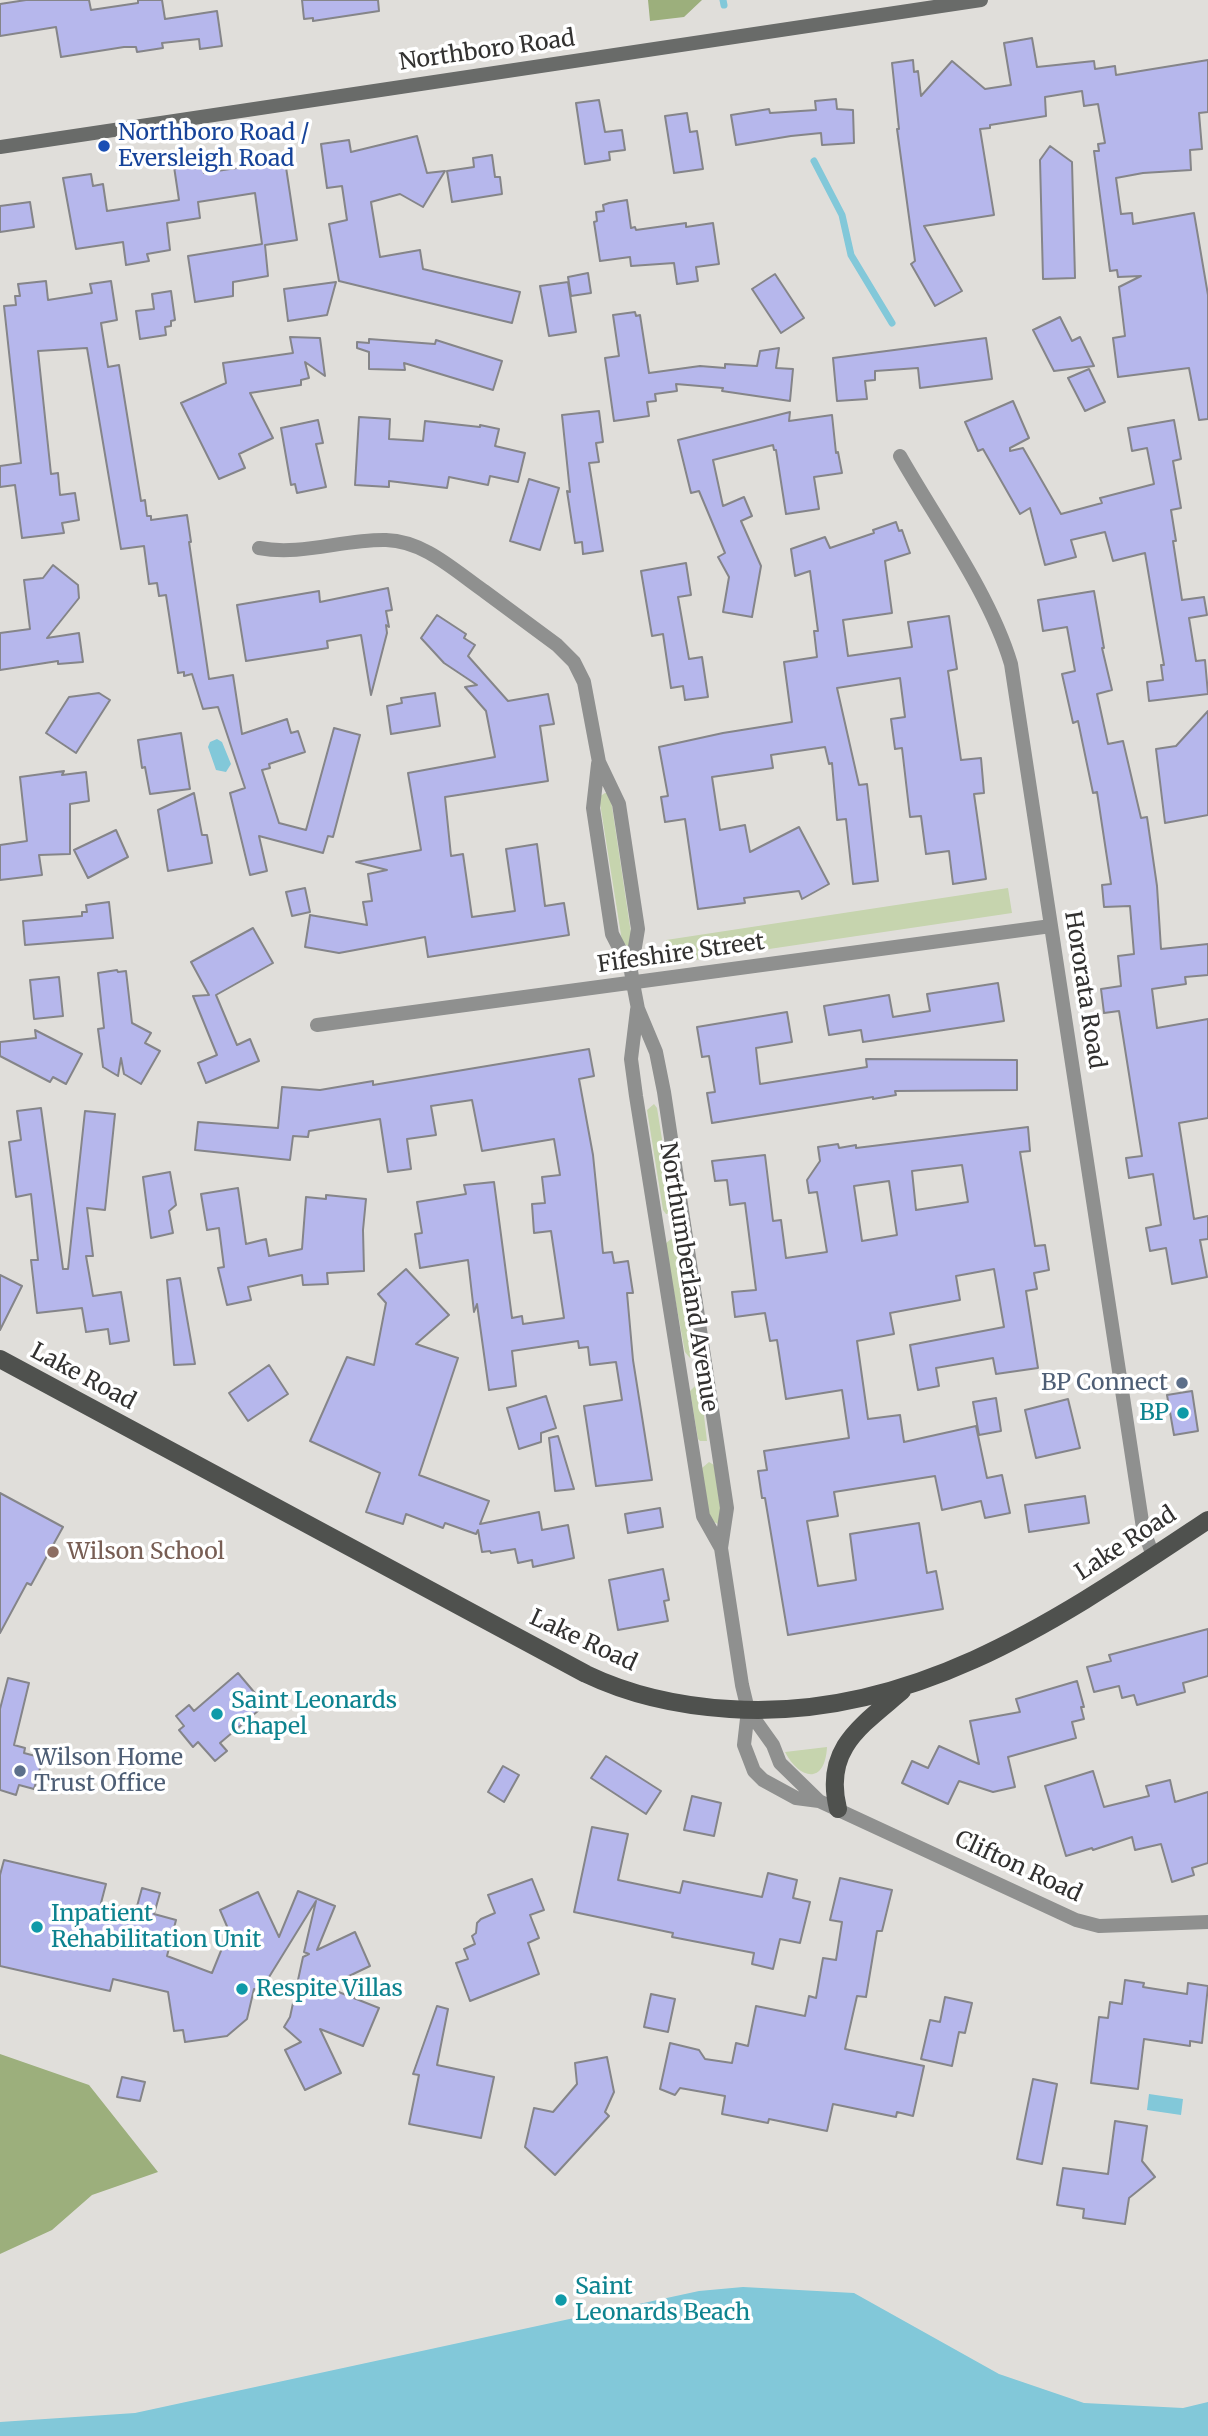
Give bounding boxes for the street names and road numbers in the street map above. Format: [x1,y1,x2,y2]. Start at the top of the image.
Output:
street label: Northboro Road [397,25,577,77]
street label: Hororata Road [1058,909,1110,1071]
street label: Fifeshire Street [596,929,766,979]
street label: Northumberland Avenue [653,1140,723,1414]
street label: Lake Road [26,1338,140,1416]
street label: Lake Road [1070,1501,1182,1587]
street label: Lake Road [525,1604,641,1678]
street label: Clifton Road [950,1826,1086,1908]

